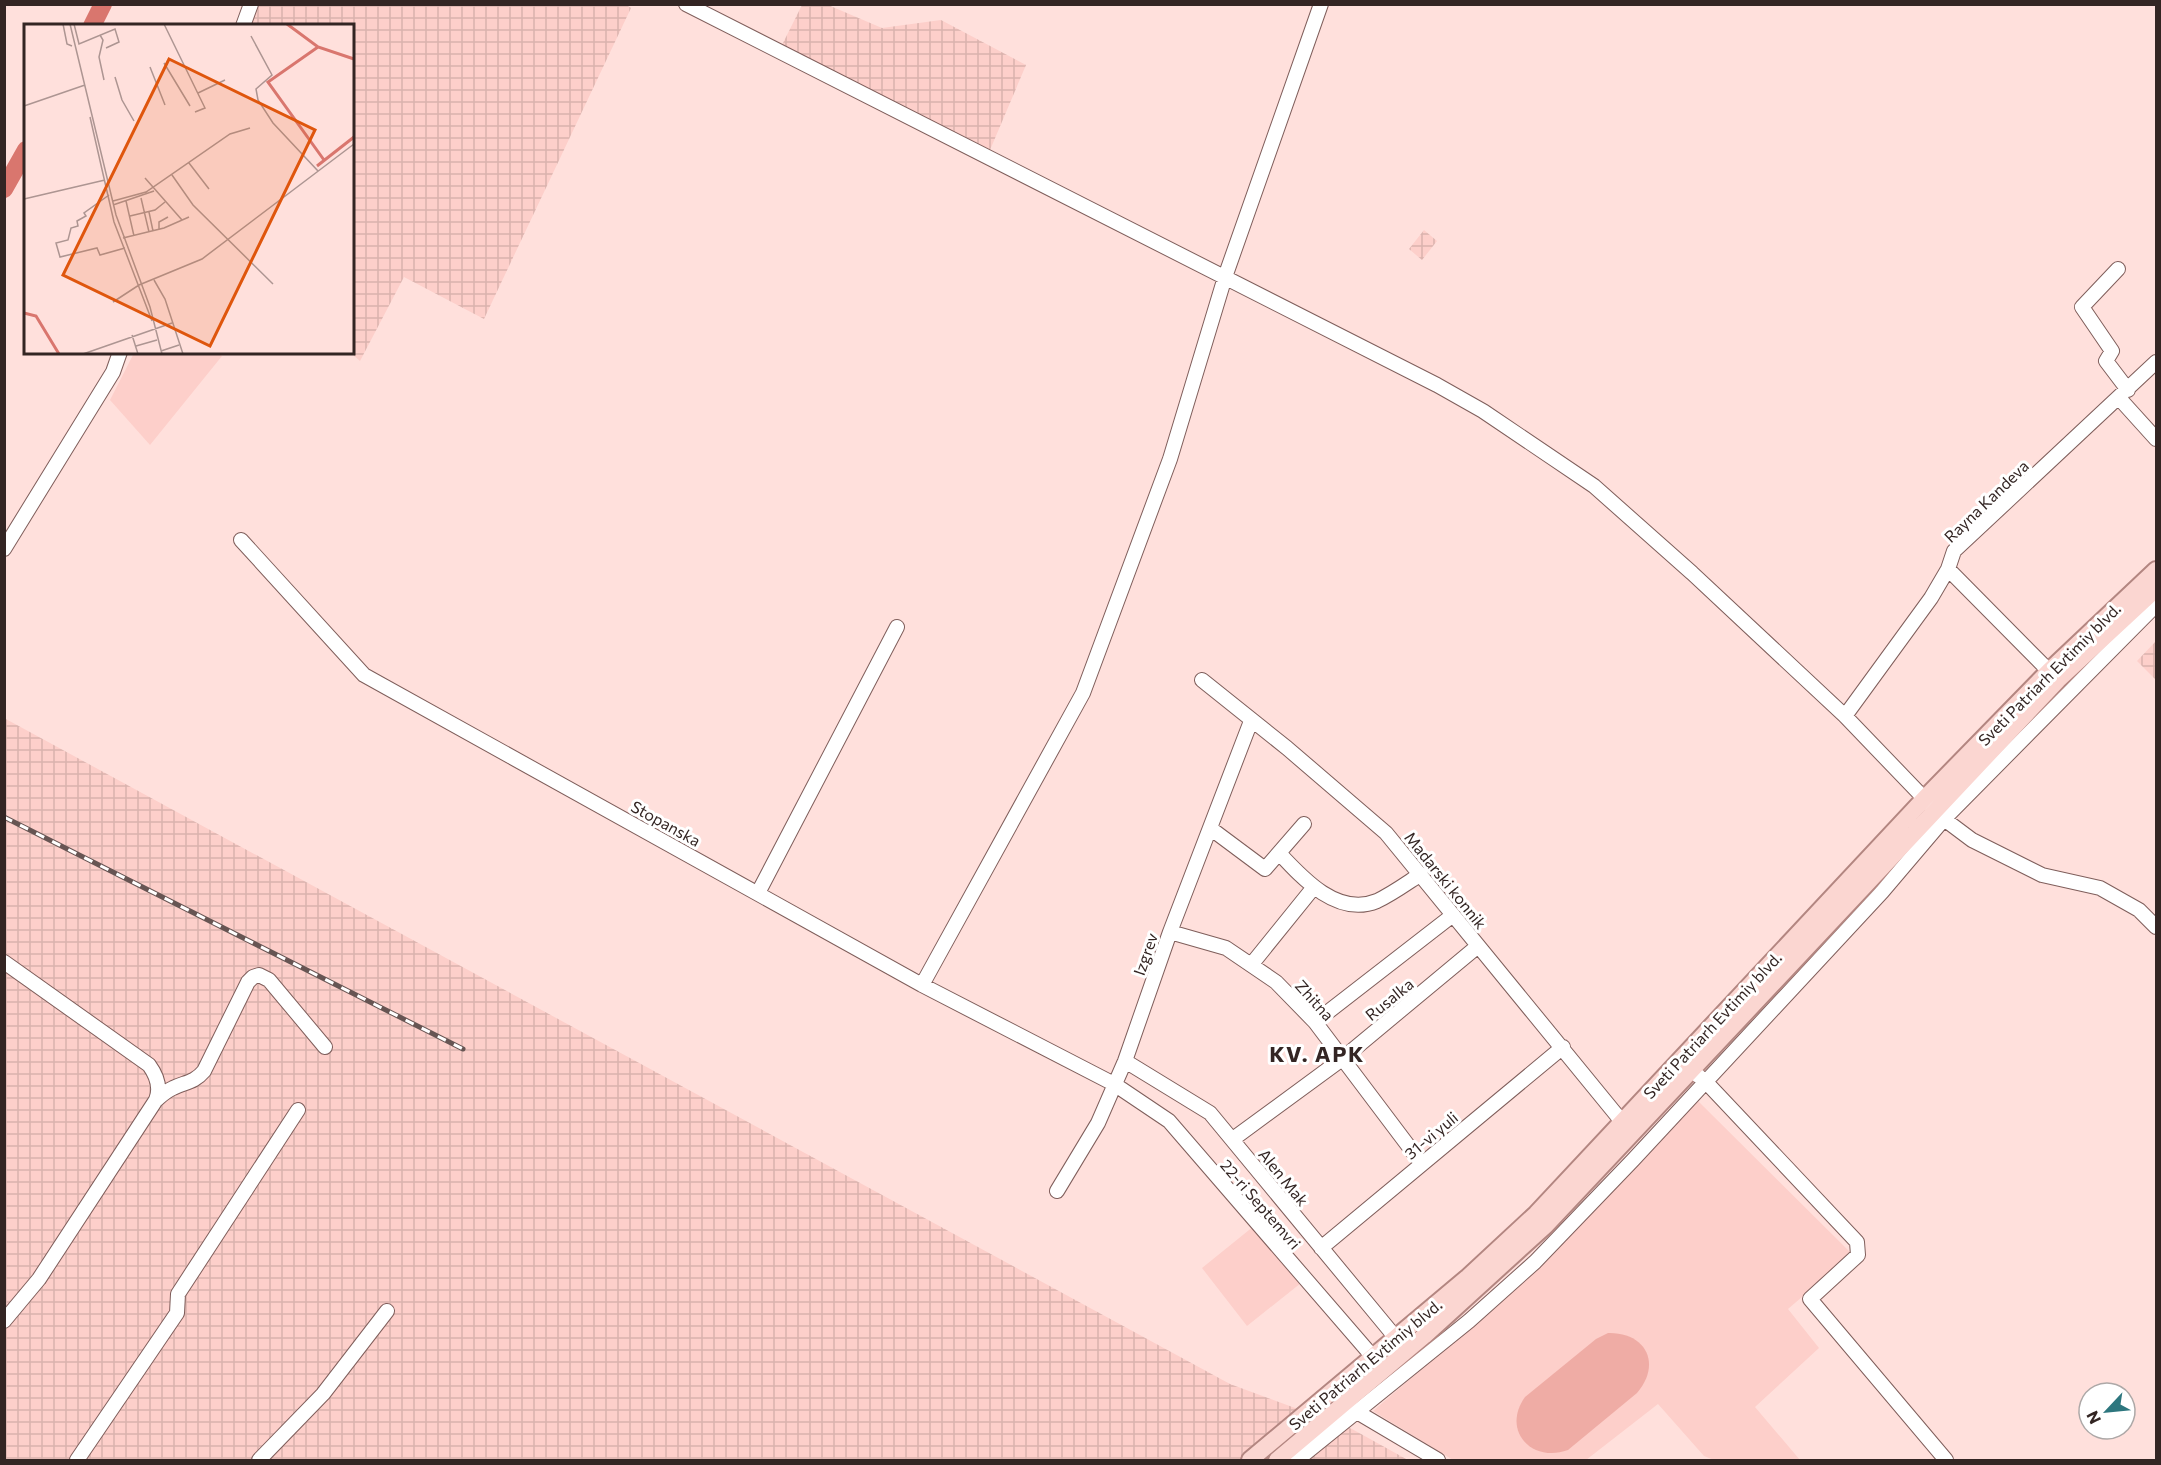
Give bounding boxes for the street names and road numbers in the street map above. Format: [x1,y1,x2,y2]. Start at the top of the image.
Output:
street label: Rayna Kandeva [1940,456,2032,546]
street label: Sveti Patriarh Evtimiy blvd. [1974,599,2124,749]
street label: Stopanska [628,796,704,850]
street label: Madarski konnik [1401,828,1491,933]
street label: Izgrev [1129,930,1161,978]
street label: Sveti Patriarh Evtimiy blvd. [1639,948,1785,1102]
street label: Rusalka [1361,974,1417,1024]
street label: Zhitna [1292,976,1338,1024]
street label: 31-vi yuli [1401,1107,1461,1163]
street label: Alen Mak [1255,1145,1313,1210]
street label: 22-ri Septemvri [1217,1155,1305,1253]
street label: Sveti Patriarh Evtimiy blvd. [1285,1295,1445,1433]

